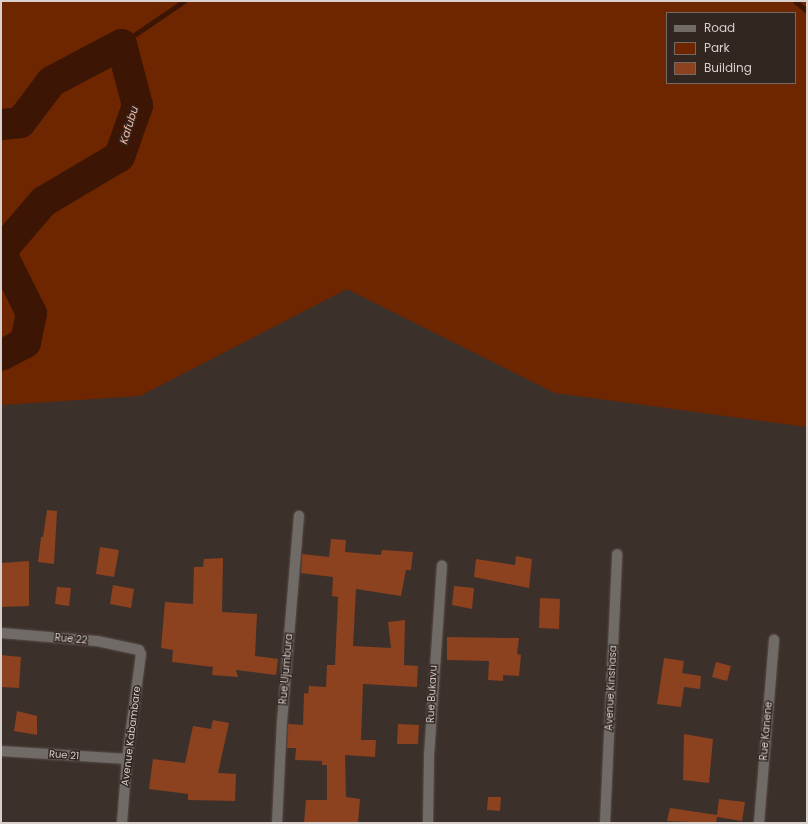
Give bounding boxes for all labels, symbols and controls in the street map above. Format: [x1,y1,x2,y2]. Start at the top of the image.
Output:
legend [666,12,796,84]
text: Road [704,19,735,36]
text: Park [704,39,730,56]
text: Building [704,59,752,76]
water label: Kafubu [117,104,141,146]
street label: Rue 22 [54,632,88,646]
street label: Rue Ujumbura [277,633,295,705]
street label: Avenue Kinshasa [603,645,619,731]
street label: Rue Bukavu [424,665,440,723]
street label: Avenue Kabambare [119,686,143,786]
street label: Rue Kanene [757,701,775,761]
street label: Rue 21 [48,748,80,762]

